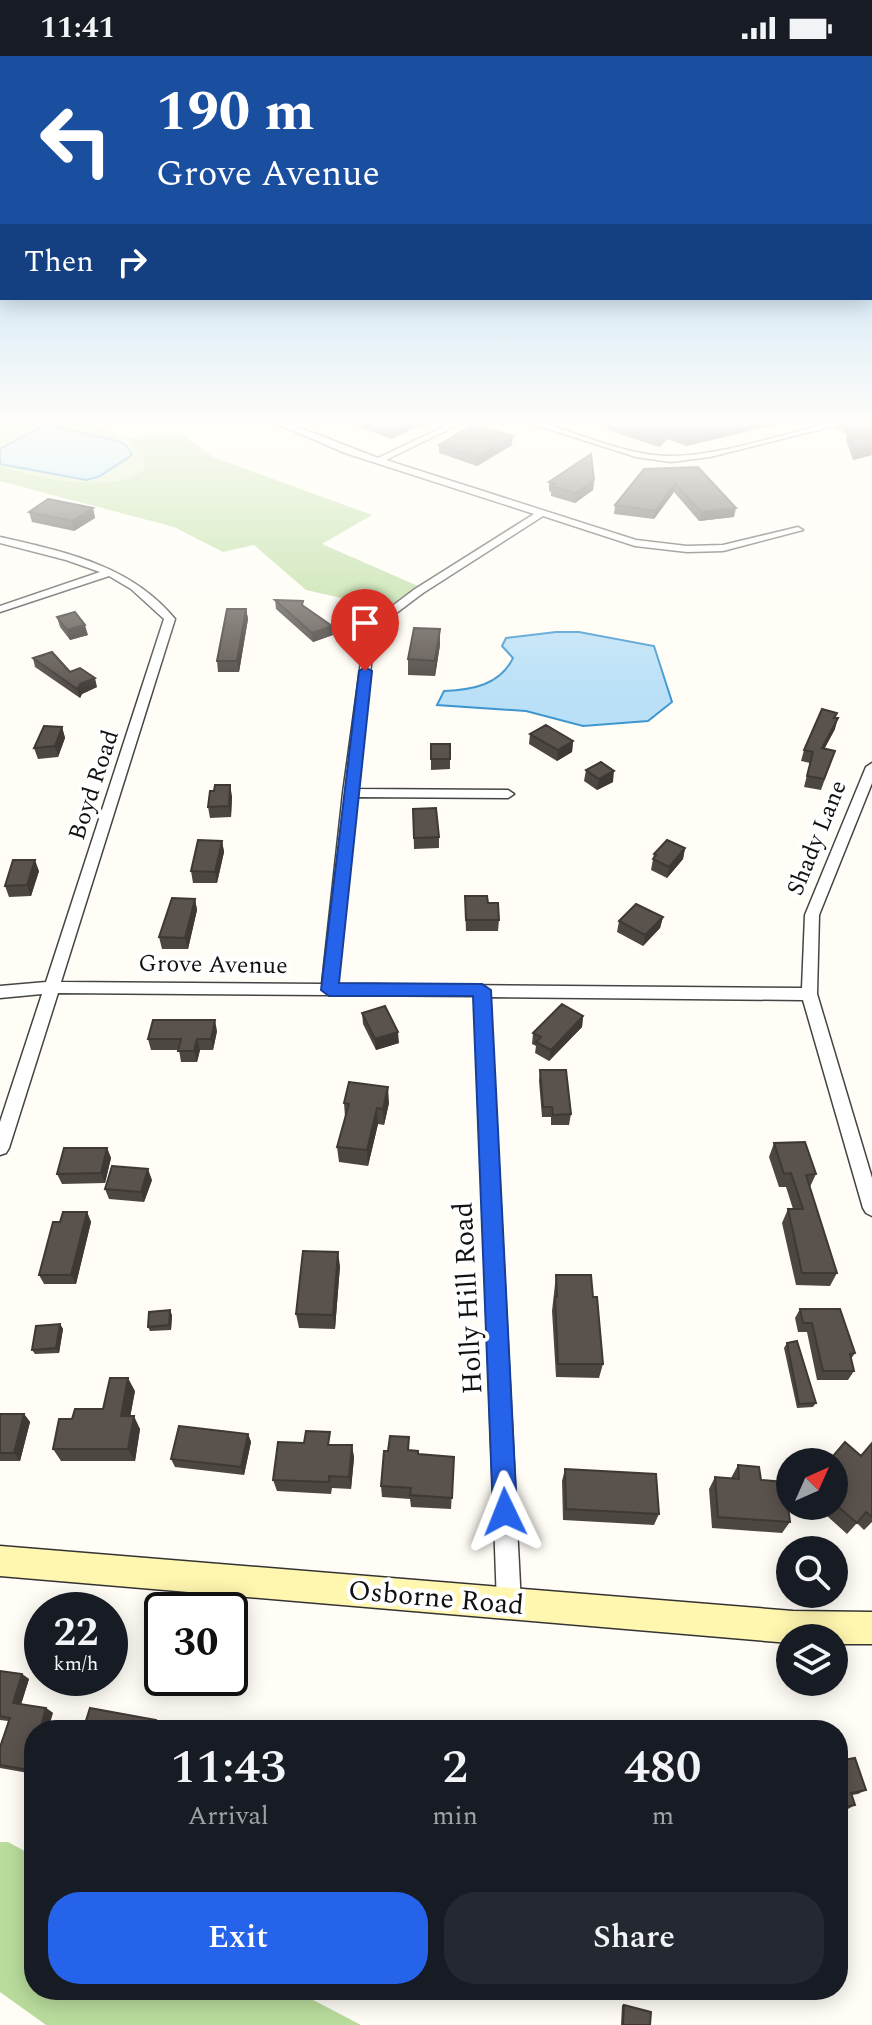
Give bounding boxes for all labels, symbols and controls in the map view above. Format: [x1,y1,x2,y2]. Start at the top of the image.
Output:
text: 11:41 [40,5,115,51]
text: 190 m [156,70,315,155]
icon: left [24,88,128,192]
text: Grove Avenue [156,147,380,202]
text: Then [24,239,94,285]
icon: right [110,240,154,284]
pin [331,589,399,671]
icon: arrive [343,601,387,645]
street label: Boyd Road [59,725,129,845]
street label: Shady Lane [778,775,856,901]
street label: Grove Avenue [138,946,288,984]
street label: Holly Hill Road [441,1201,495,1395]
north arrow [776,1448,848,1520]
map controls [776,1448,848,1696]
position arrow [463,1470,547,1554]
button: search [776,1536,848,1608]
street label: Osborne Road [346,1569,526,1627]
speed limit sign: 30 [144,1592,248,1696]
text: 22 [54,1603,98,1664]
button: layers [776,1624,848,1696]
text: km/h [54,1649,99,1679]
text: 11:43 [170,1731,286,1804]
text: 2 [442,1731,468,1804]
text: 480 [624,1731,702,1804]
text: Arrival [188,1796,269,1836]
text: min [432,1796,478,1836]
text: m [652,1796,674,1836]
button: Exit [48,1892,428,1984]
button: Share [444,1892,824,1984]

